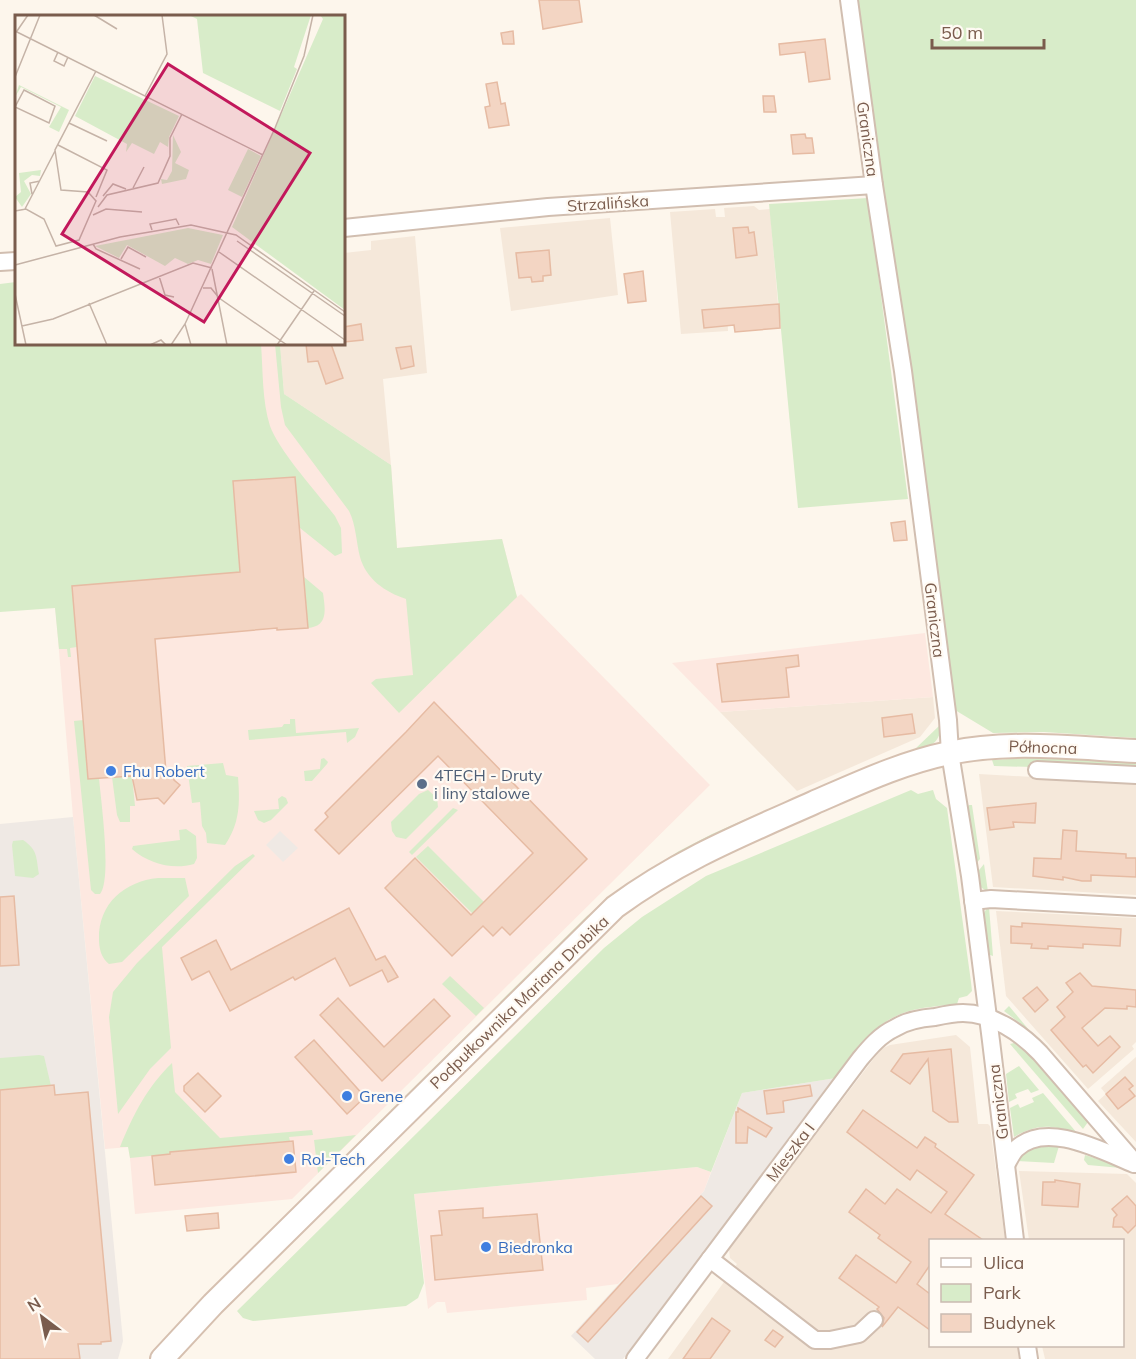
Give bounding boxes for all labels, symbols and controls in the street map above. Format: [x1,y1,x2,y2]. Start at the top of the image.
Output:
scale bar [932,12,1044,50]
inset map [15,15,345,345]
text: 50 m [941,21,983,44]
street label: Graniczna [853,100,883,178]
street label: Strzalińska [566,190,650,216]
street label: Graniczna [920,581,950,659]
street label: Północna [1008,736,1078,758]
place label: Fhu Robert [123,761,205,781]
marker: Fhu Robert [104,764,118,778]
place label: 4TECH - Druty i liny stalowe [434,765,543,803]
marker: 4TECH - Druty i liny stalowe [415,777,429,791]
street label: Podpułkownika Mariana Drobika [425,911,613,1093]
street label: Graniczna [983,1063,1013,1141]
place label: Grene [359,1086,403,1106]
marker: Grene [340,1089,354,1103]
street label: Mieszka I [761,1119,819,1185]
place label: Rol-Tech [301,1149,365,1169]
marker: Rol-Tech [282,1152,296,1166]
place label: Biedronka [498,1237,573,1257]
legend [929,1239,1124,1347]
marker: Biedronka [479,1240,493,1254]
text: Ulica [983,1251,1024,1274]
text: Park [983,1281,1022,1304]
north arrow [12,1287,72,1347]
text: N [24,1293,44,1316]
text: Budynek [983,1311,1056,1334]

